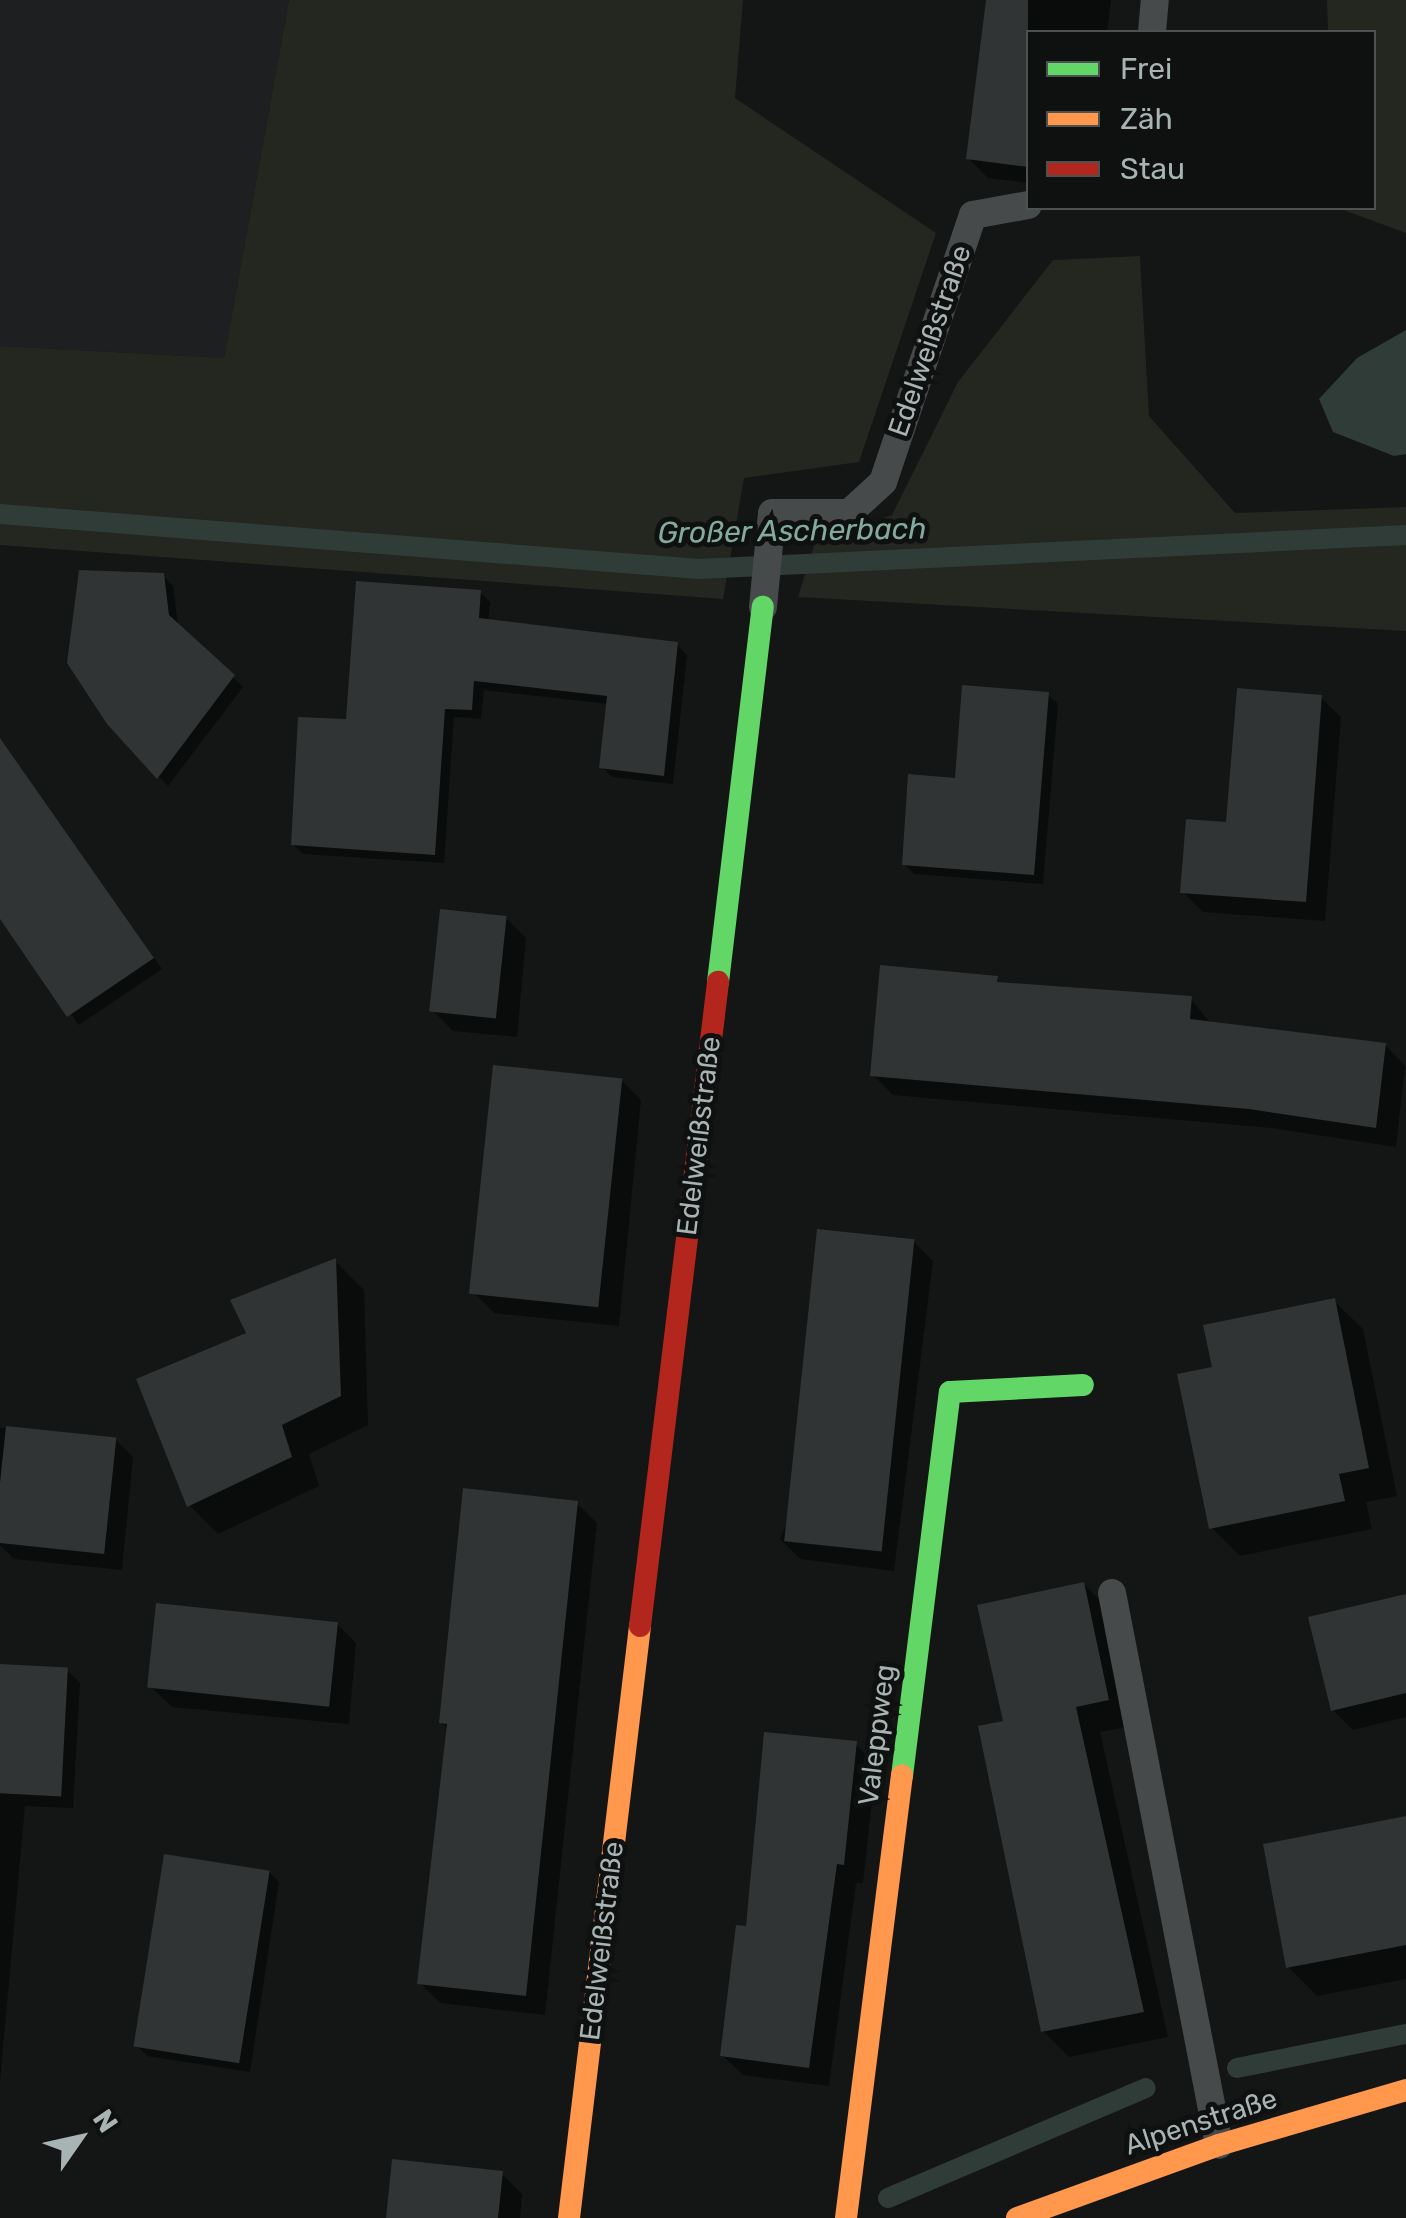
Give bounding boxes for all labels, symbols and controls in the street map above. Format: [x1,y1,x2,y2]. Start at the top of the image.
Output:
legend [1026,30,1376,210]
text: Frei [1120,51,1172,87]
text: Zäh [1120,101,1173,137]
text: Stau [1120,151,1185,187]
street label: Edelweißstraße [882,241,978,441]
water label: Großer Ascherbach [656,511,928,551]
street label: Edelweißstraße [670,1035,728,1237]
street label: Valeppweg [852,1662,902,1808]
street label: Edelweißstraße [573,1840,631,2042]
street label: Alpenstraße [1121,2082,1281,2162]
north arrow [30,2088,130,2188]
text: N [86,2103,125,2139]

